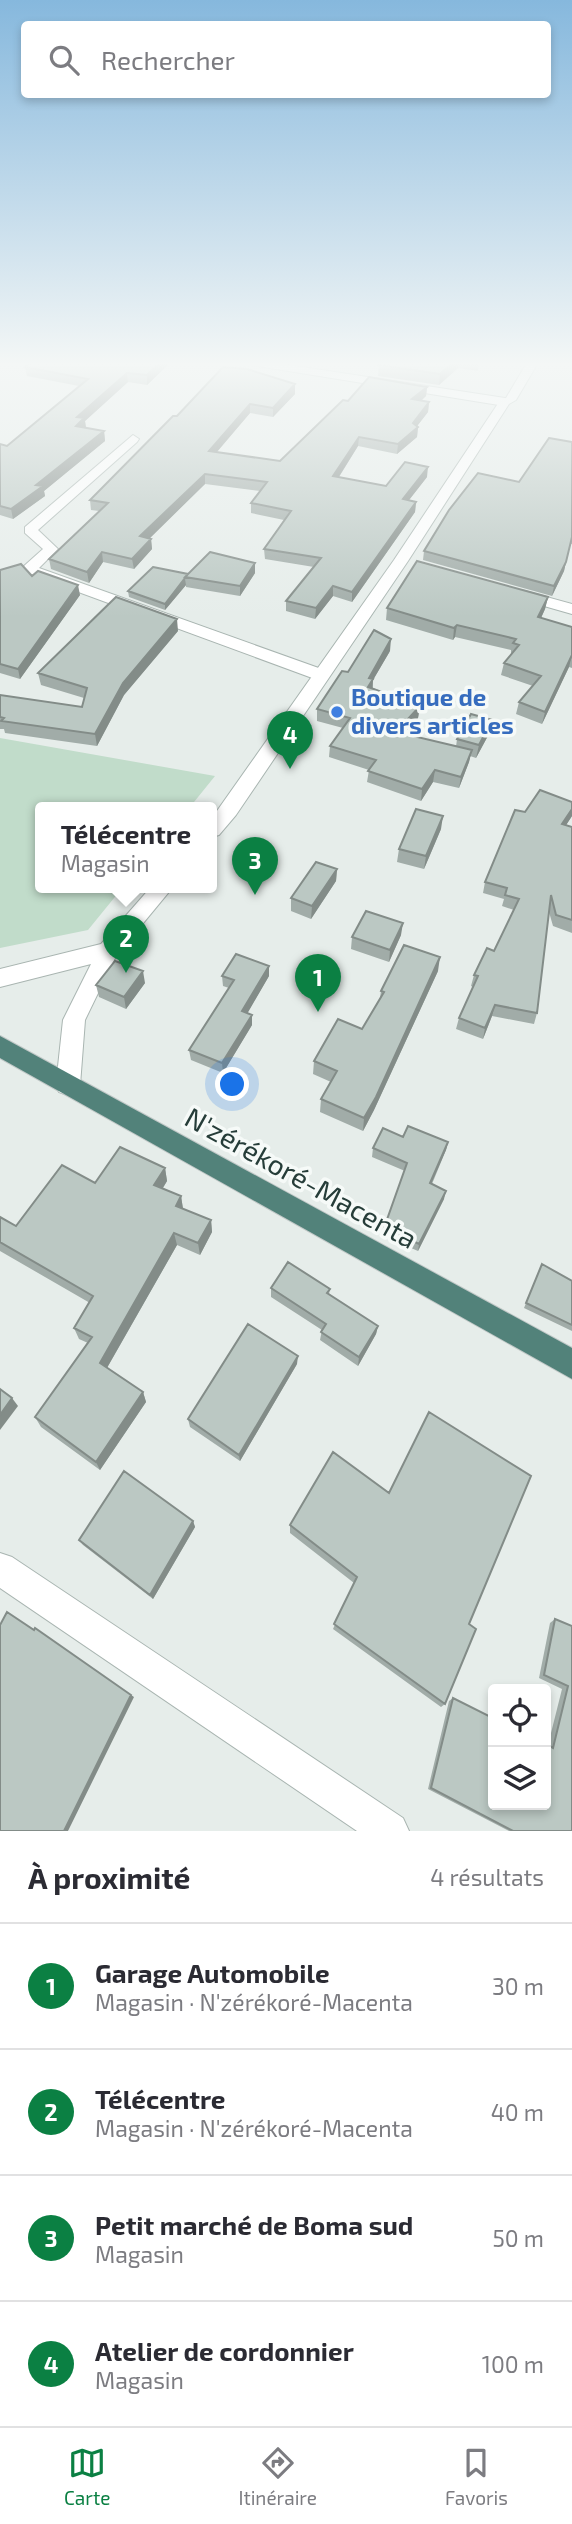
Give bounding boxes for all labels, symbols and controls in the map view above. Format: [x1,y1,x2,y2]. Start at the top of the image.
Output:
search box [21,21,551,98]
icon: search [45,41,83,79]
text: Rechercher [101,44,235,75]
place label: Boutique de divers articles [351,682,514,739]
marker: Boutique de divers articles [329,704,345,720]
pin: 4 [267,711,313,769]
popup [35,802,217,893]
text: Télécentre [61,818,191,849]
pin: 3 [232,837,278,895]
text: Magasin [61,849,150,877]
pin: 2 [103,915,149,973]
pin: 1 [295,954,341,1012]
your location [215,1067,249,1101]
street label: N'zérékoré-Macenta [180,1099,423,1255]
map controls [488,1684,551,1810]
button: locate [488,1684,551,1747]
button: layers [488,1747,551,1810]
text: À proximité [28,1859,190,1895]
text: 4 résultats [430,1863,544,1891]
text: Garage Automobile [95,1957,330,1988]
text: 1 [46,1972,56,2000]
text: 30 m [492,1972,544,2000]
text: Magasin · N'zérékoré-Macenta [95,1988,413,2016]
text: Télécentre [95,2083,225,2114]
text: 2 [44,2098,58,2126]
text: 40 m [491,2098,544,2126]
text: Magasin · N'zérékoré-Macenta [95,2114,413,2142]
text: Petit marché de Boma sud [95,2209,413,2240]
text: 3 [44,2224,58,2252]
text: 50 m [493,2224,544,2252]
text: Magasin [95,2240,184,2268]
text: Atelier de cordonnier [95,2335,354,2366]
text: 4 [44,2350,58,2378]
text: 100 m [482,2350,544,2378]
text: Magasin [95,2366,184,2394]
tab: Carte [64,2444,110,2509]
tab: Itinéraire [238,2444,317,2509]
tab: Favoris [445,2444,508,2509]

